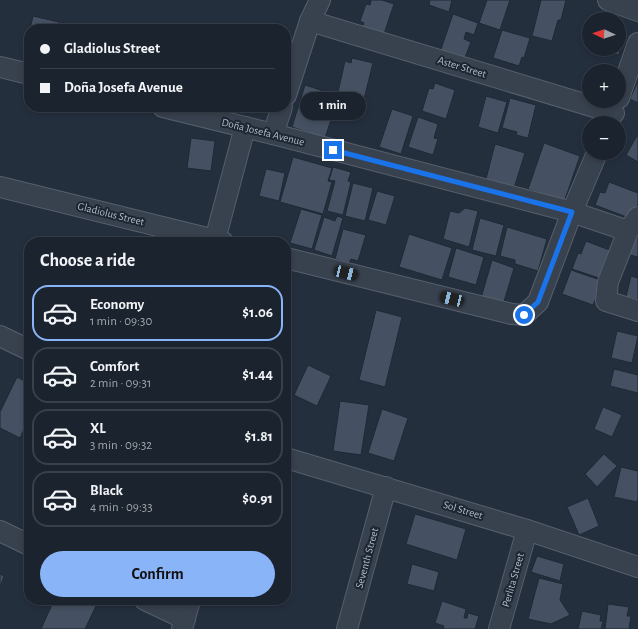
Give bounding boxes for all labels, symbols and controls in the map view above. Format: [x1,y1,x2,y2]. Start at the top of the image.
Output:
north arrow [582,12,626,56]
map controls [582,12,626,160]
text: Gladiolus Street [64,41,160,56]
street label: Aster Street [436,54,488,80]
button: + [582,64,626,108]
text: Doña Josefa Avenue [64,80,183,95]
callout: 1 min [300,92,366,120]
text: 1 min [319,99,347,112]
street label: Doña Josefa Avenue [220,116,306,148]
button: − [582,116,626,160]
route end [324,141,342,159]
street label: Gladiolus Street [77,200,146,228]
text: Choose a ride [40,252,135,270]
car [333,264,359,282]
car [439,290,465,308]
icon: car [42,295,78,331]
text: Economy [90,297,144,312]
text: $1.06 [242,305,273,320]
route start [515,306,533,324]
text: 1 min · 09:30 [90,315,152,328]
icon: car [42,357,78,393]
text: Comfort [90,359,139,374]
text: $1.44 [242,367,273,382]
text: 2 min · 09:31 [90,377,151,390]
icon: car [42,419,78,455]
text: XL [90,421,106,436]
text: $1.81 [245,429,273,444]
text: 3 min · 09:32 [90,439,152,452]
icon: car [42,481,78,517]
text: Black [90,483,123,498]
text: $0.91 [242,491,273,506]
street label: Sol Street [442,499,485,521]
text: 4 min · 09:33 [90,501,153,514]
street label: Seventh Street [354,526,380,589]
button: Confirm [40,551,275,597]
street label: Perlita Street [500,551,526,608]

